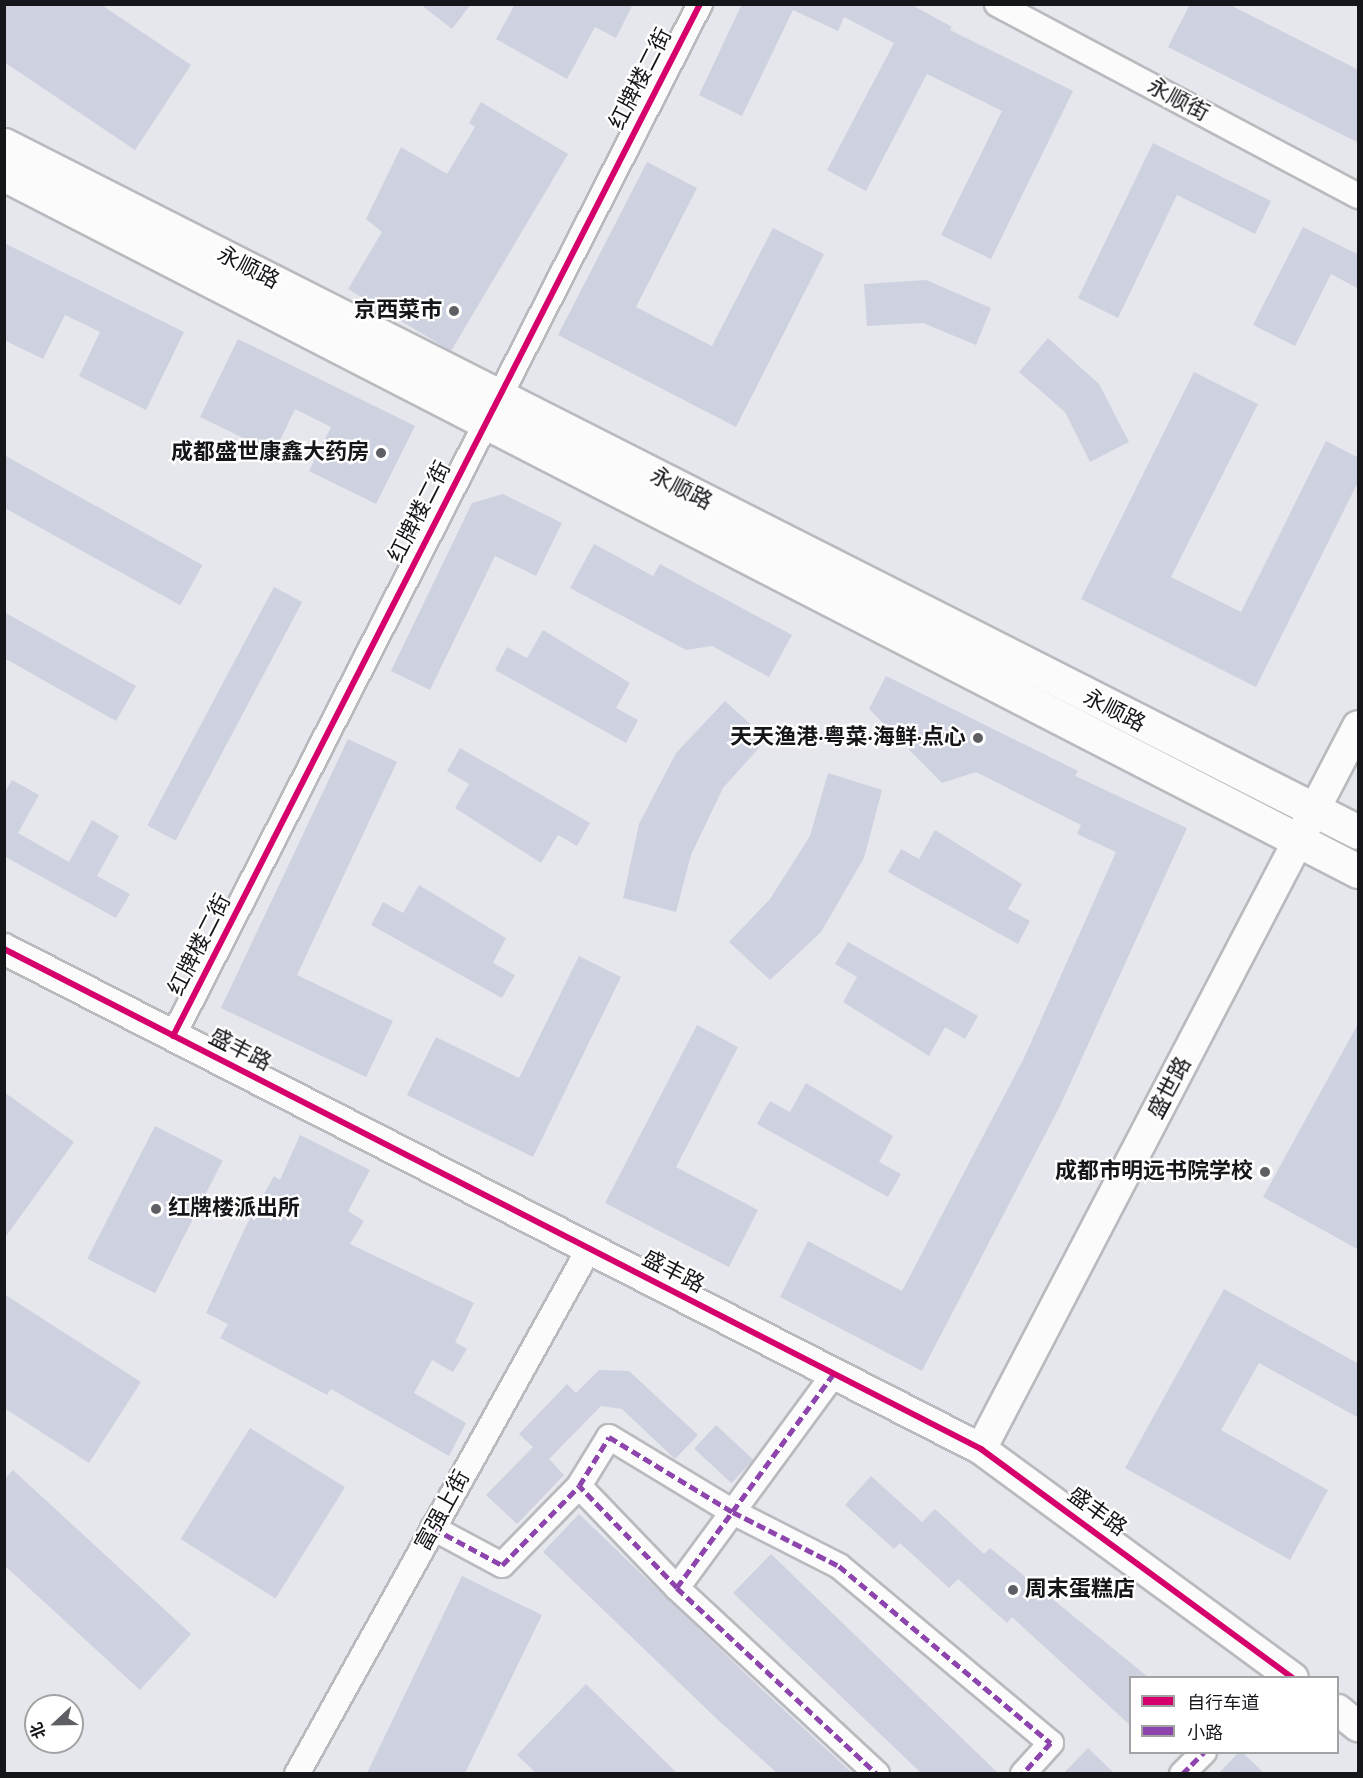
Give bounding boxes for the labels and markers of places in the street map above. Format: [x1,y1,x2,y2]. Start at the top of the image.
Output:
place label: 京西菜市 [354,298,442,324]
marker: 京西菜市 [447,304,461,318]
place label: 成都盛世康鑫大药房 [171,440,369,466]
marker: 成都盛世康鑫大药房 [374,446,388,460]
place label: 天天渔港·粤菜·海鲜·点心 [730,725,966,751]
marker: 天天渔港·粤菜·海鲜·点心 [971,731,985,745]
place label: 成都市明远书院学校 [1055,1159,1253,1185]
marker: 成都市明远书院学校 [1258,1165,1272,1179]
place label: 红牌楼派出所 [168,1196,300,1222]
marker: 红牌楼派出所 [149,1202,163,1216]
place label: 周末蛋糕店 [1025,1577,1135,1603]
marker: 周末蛋糕店 [1006,1583,1020,1597]

